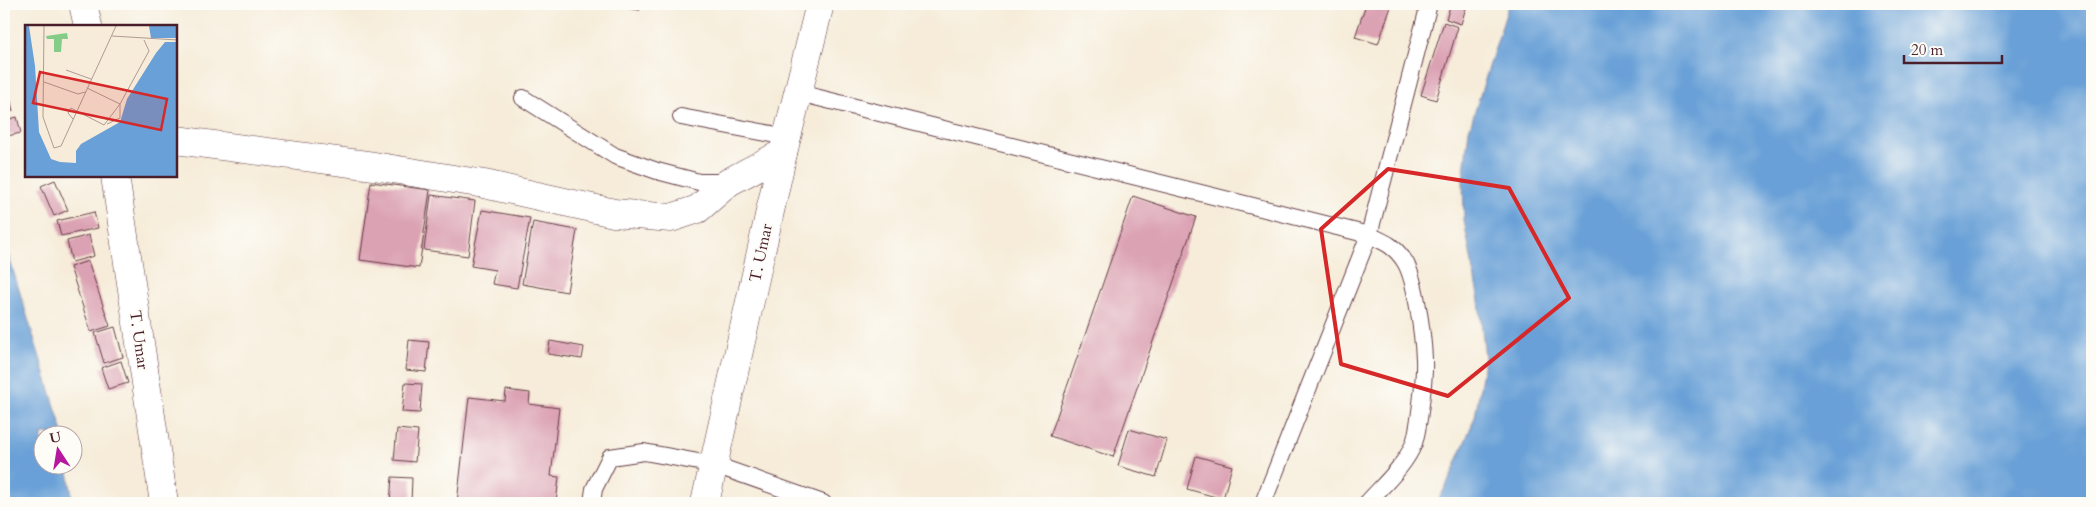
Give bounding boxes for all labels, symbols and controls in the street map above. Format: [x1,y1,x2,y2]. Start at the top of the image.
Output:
inset map [25,25,178,178]
scale bar [1904,32,2001,64]
text: 20 m [1911,40,1943,60]
street label: T. Umar [744,221,778,284]
street label: T. Umar [124,309,154,371]
north arrow [32,424,82,474]
text: U [48,427,64,448]

